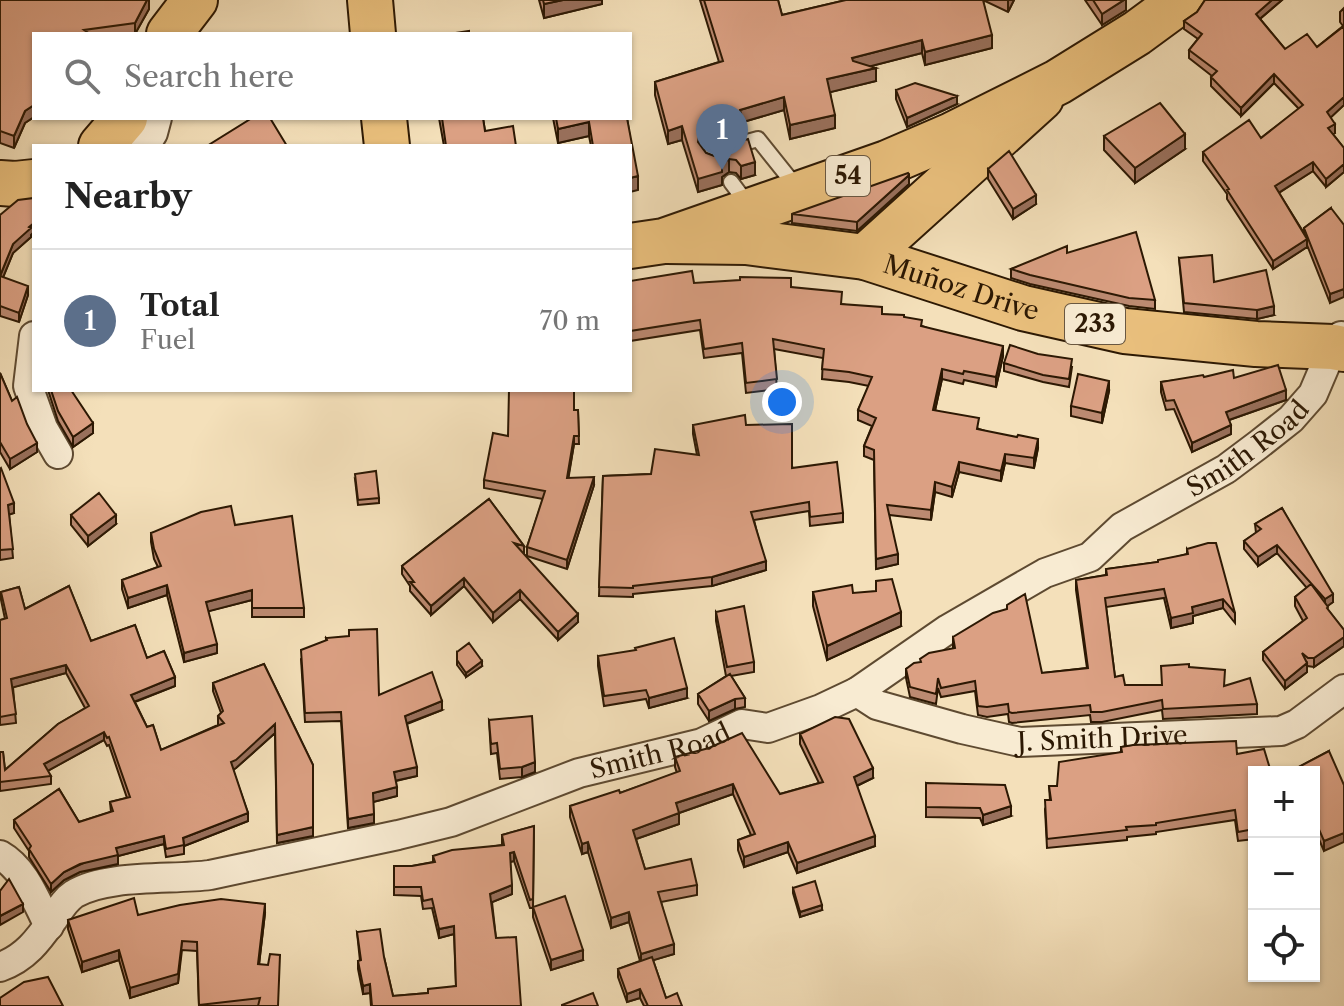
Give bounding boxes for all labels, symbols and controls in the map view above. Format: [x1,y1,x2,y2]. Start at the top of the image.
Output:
search box [32,32,632,120]
icon: search [60,54,104,98]
text: Search here [124,58,294,95]
pin: 1 [696,104,748,170]
road number: 54 [826,156,870,196]
text: Nearby [64,175,192,217]
street label: Muñoz Drive [879,248,1042,327]
text: Total [140,287,220,324]
road number: 233 [1065,304,1125,344]
text: 1 [84,305,96,337]
text: 70 m [540,305,600,337]
text: Fuel [140,324,195,356]
your location [762,382,802,422]
street label: Smith Road [1181,394,1316,504]
street label: Smith Road [587,716,736,786]
street label: J. Smith Drive [1012,719,1188,758]
map controls [1248,766,1320,982]
button: + [1248,766,1320,838]
button: − [1248,838,1320,910]
button: locate [1248,910,1320,982]

